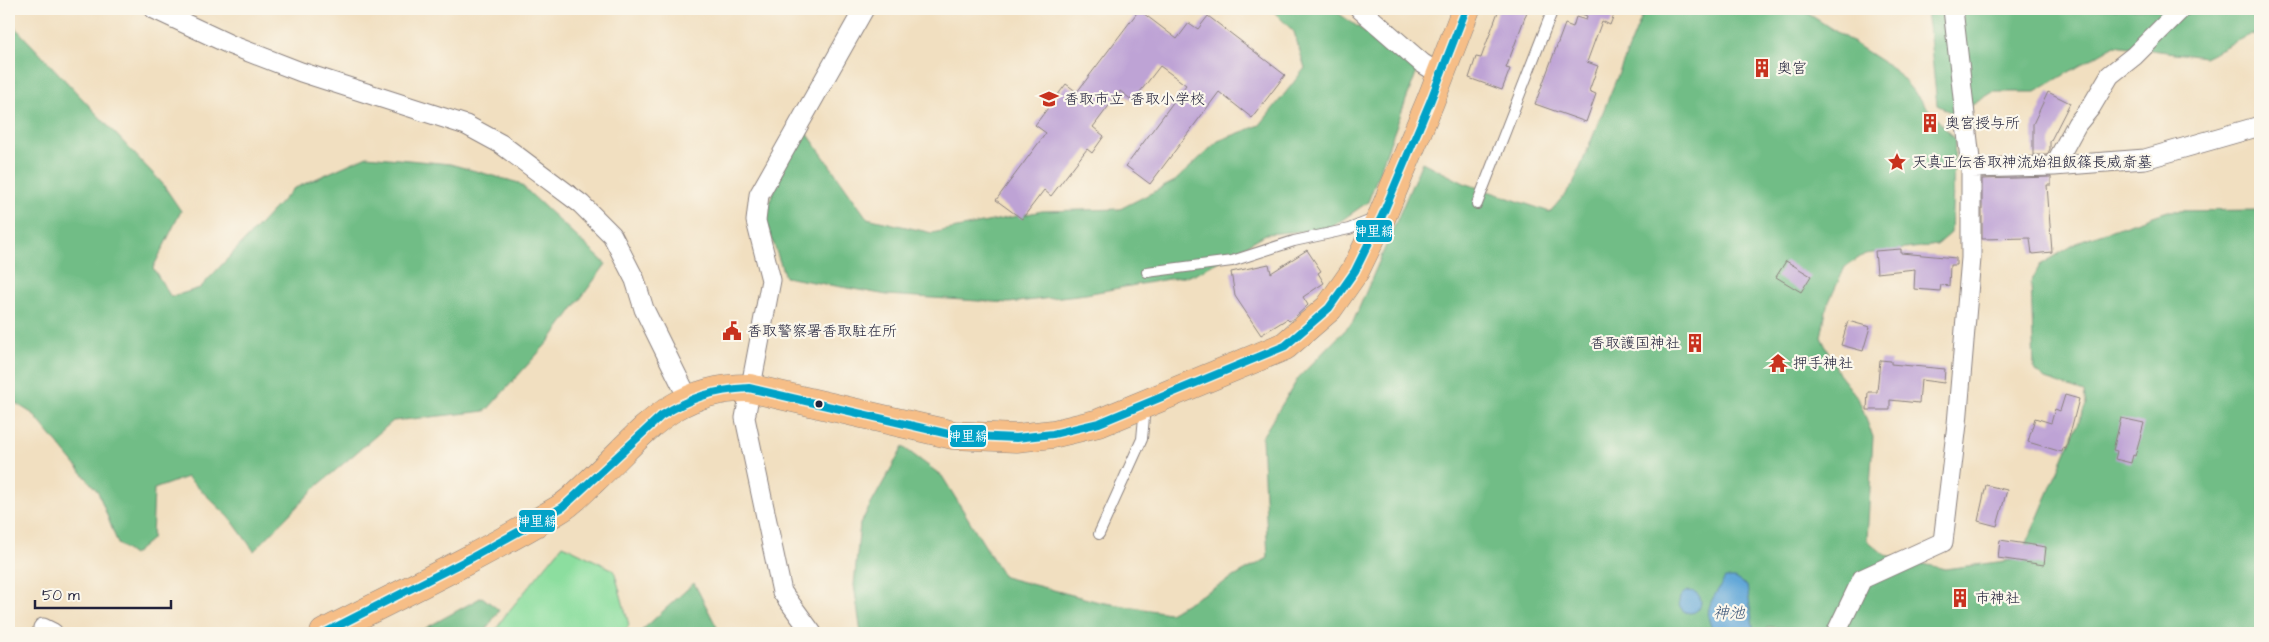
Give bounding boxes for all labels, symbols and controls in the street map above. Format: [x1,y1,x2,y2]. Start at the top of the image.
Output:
building icon: 奥宮 [1751,57,1773,79]
place label: 奥宮 [1777,58,1807,79]
school or university icon: 香取市立 香取小学校 [1038,88,1060,110]
place label: 香取市立 香取小学校 [1064,89,1205,110]
building icon: 奥宮授与所 [1919,112,1941,134]
place label: 奥宮授与所 [1945,113,2020,134]
place icon: 天真正伝香取神流始祖飯篠長威斎墓 [1886,151,1908,173]
place label: 天真正伝香取神流始祖飯篠長威斎墓 [1912,152,2152,173]
line badge: 神里線 [1355,219,1393,243]
text: 神里線 [1353,222,1395,242]
public building icon: 香取警察署香取駐在所 [721,320,743,342]
place label: 香取警察署香取駐在所 [747,321,897,342]
building icon: 香取護国神社 [1684,332,1706,354]
place label: 香取護国神社 [1590,333,1680,354]
temple icon: 押手神社 [1767,352,1789,374]
place label: 押手神社 [1793,353,1853,374]
unlabelled marker [814,399,824,409]
line badge: 神里線 [949,424,987,448]
text: 神里線 [947,427,989,447]
line badge: 神里線 [518,509,556,533]
text: 神里線 [516,512,558,532]
scale bar [35,577,171,609]
text: 50 m [42,585,80,606]
building icon: 市神社 [1949,587,1971,609]
place label: 市神社 [1975,588,2020,609]
water label: 神池 [1713,602,1746,624]

